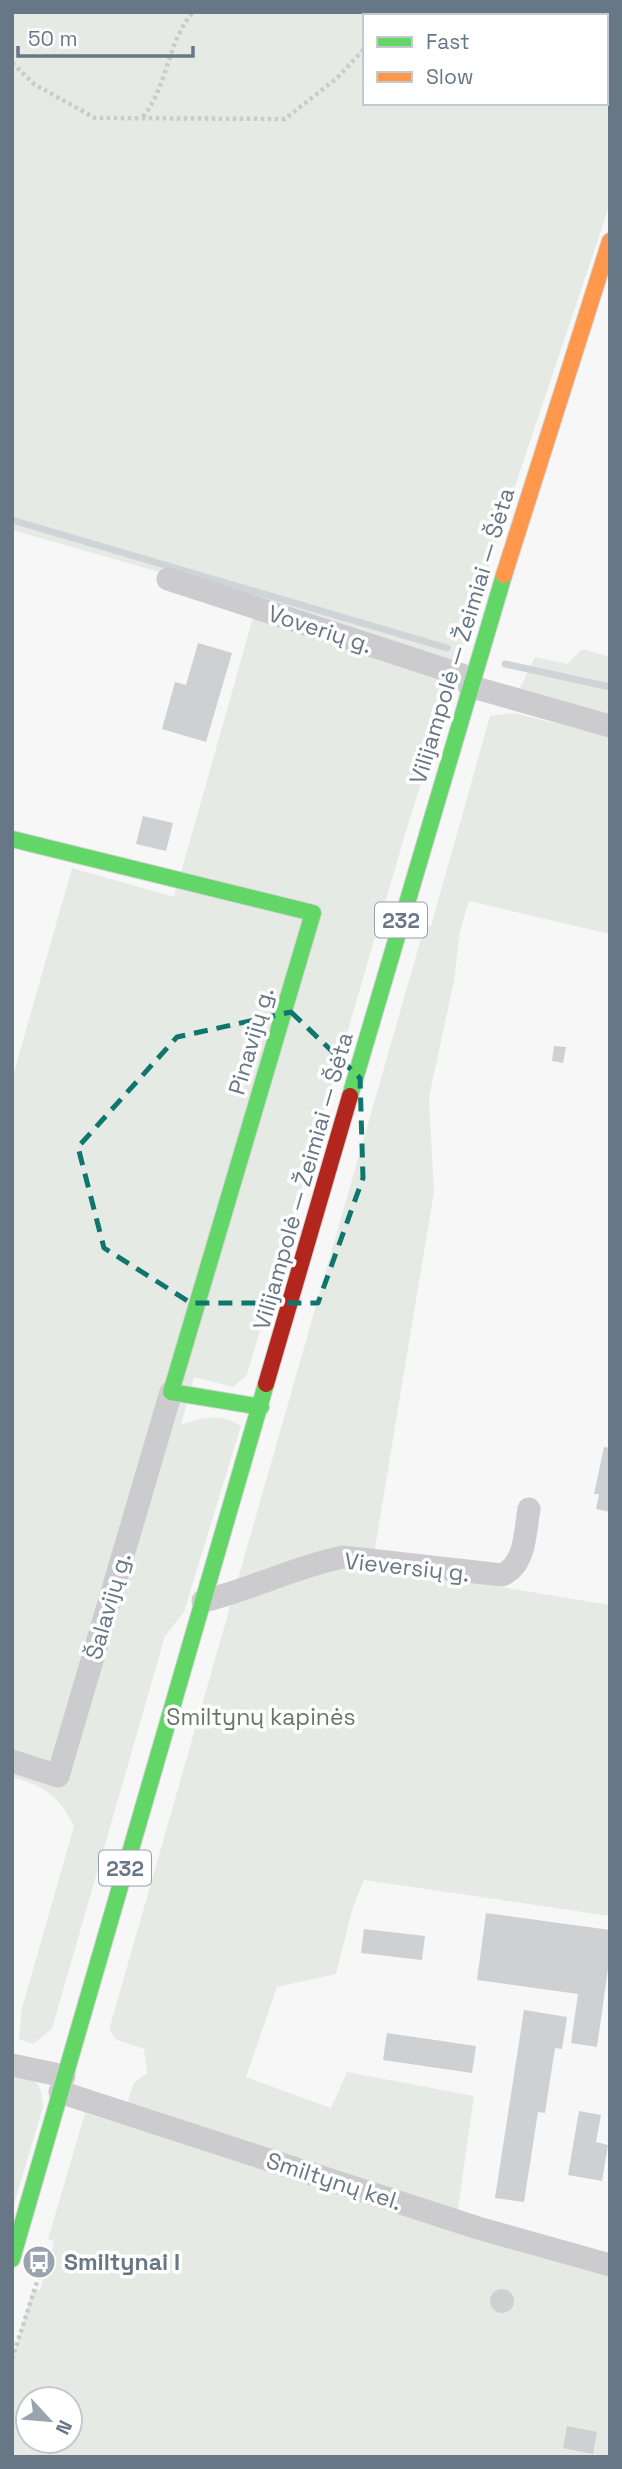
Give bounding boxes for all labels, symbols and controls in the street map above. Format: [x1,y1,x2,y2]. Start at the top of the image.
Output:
scale bar [18,14,192,58]
legend [363,14,608,105]
text: 50 m [28,25,78,52]
text: Fast [426,28,470,55]
text: Slow [426,63,474,90]
street label: Vilijampolė — Žeimiai — Šėta [403,484,521,788]
street label: Voverių g. [264,598,376,660]
road number: 232 [375,902,427,937]
street label: Pinavijų g. [221,984,281,1098]
street label: Vilijampolė — Žeimiai — Šėta [246,1029,360,1333]
street label: Vieversių g. [343,1546,471,1588]
street label: Šalavijų g. [78,1549,138,1663]
park label: Smiltynų kapinės [166,1702,356,1732]
road number: 232 [99,1850,151,1885]
street label: Smiltynų kel. [263,2145,405,2217]
bus stop icon: Smiltynai I [20,2243,58,2281]
place label: Smiltynai I [64,2247,180,2277]
north arrow [14,2385,84,2455]
text: N [50,2416,78,2438]

